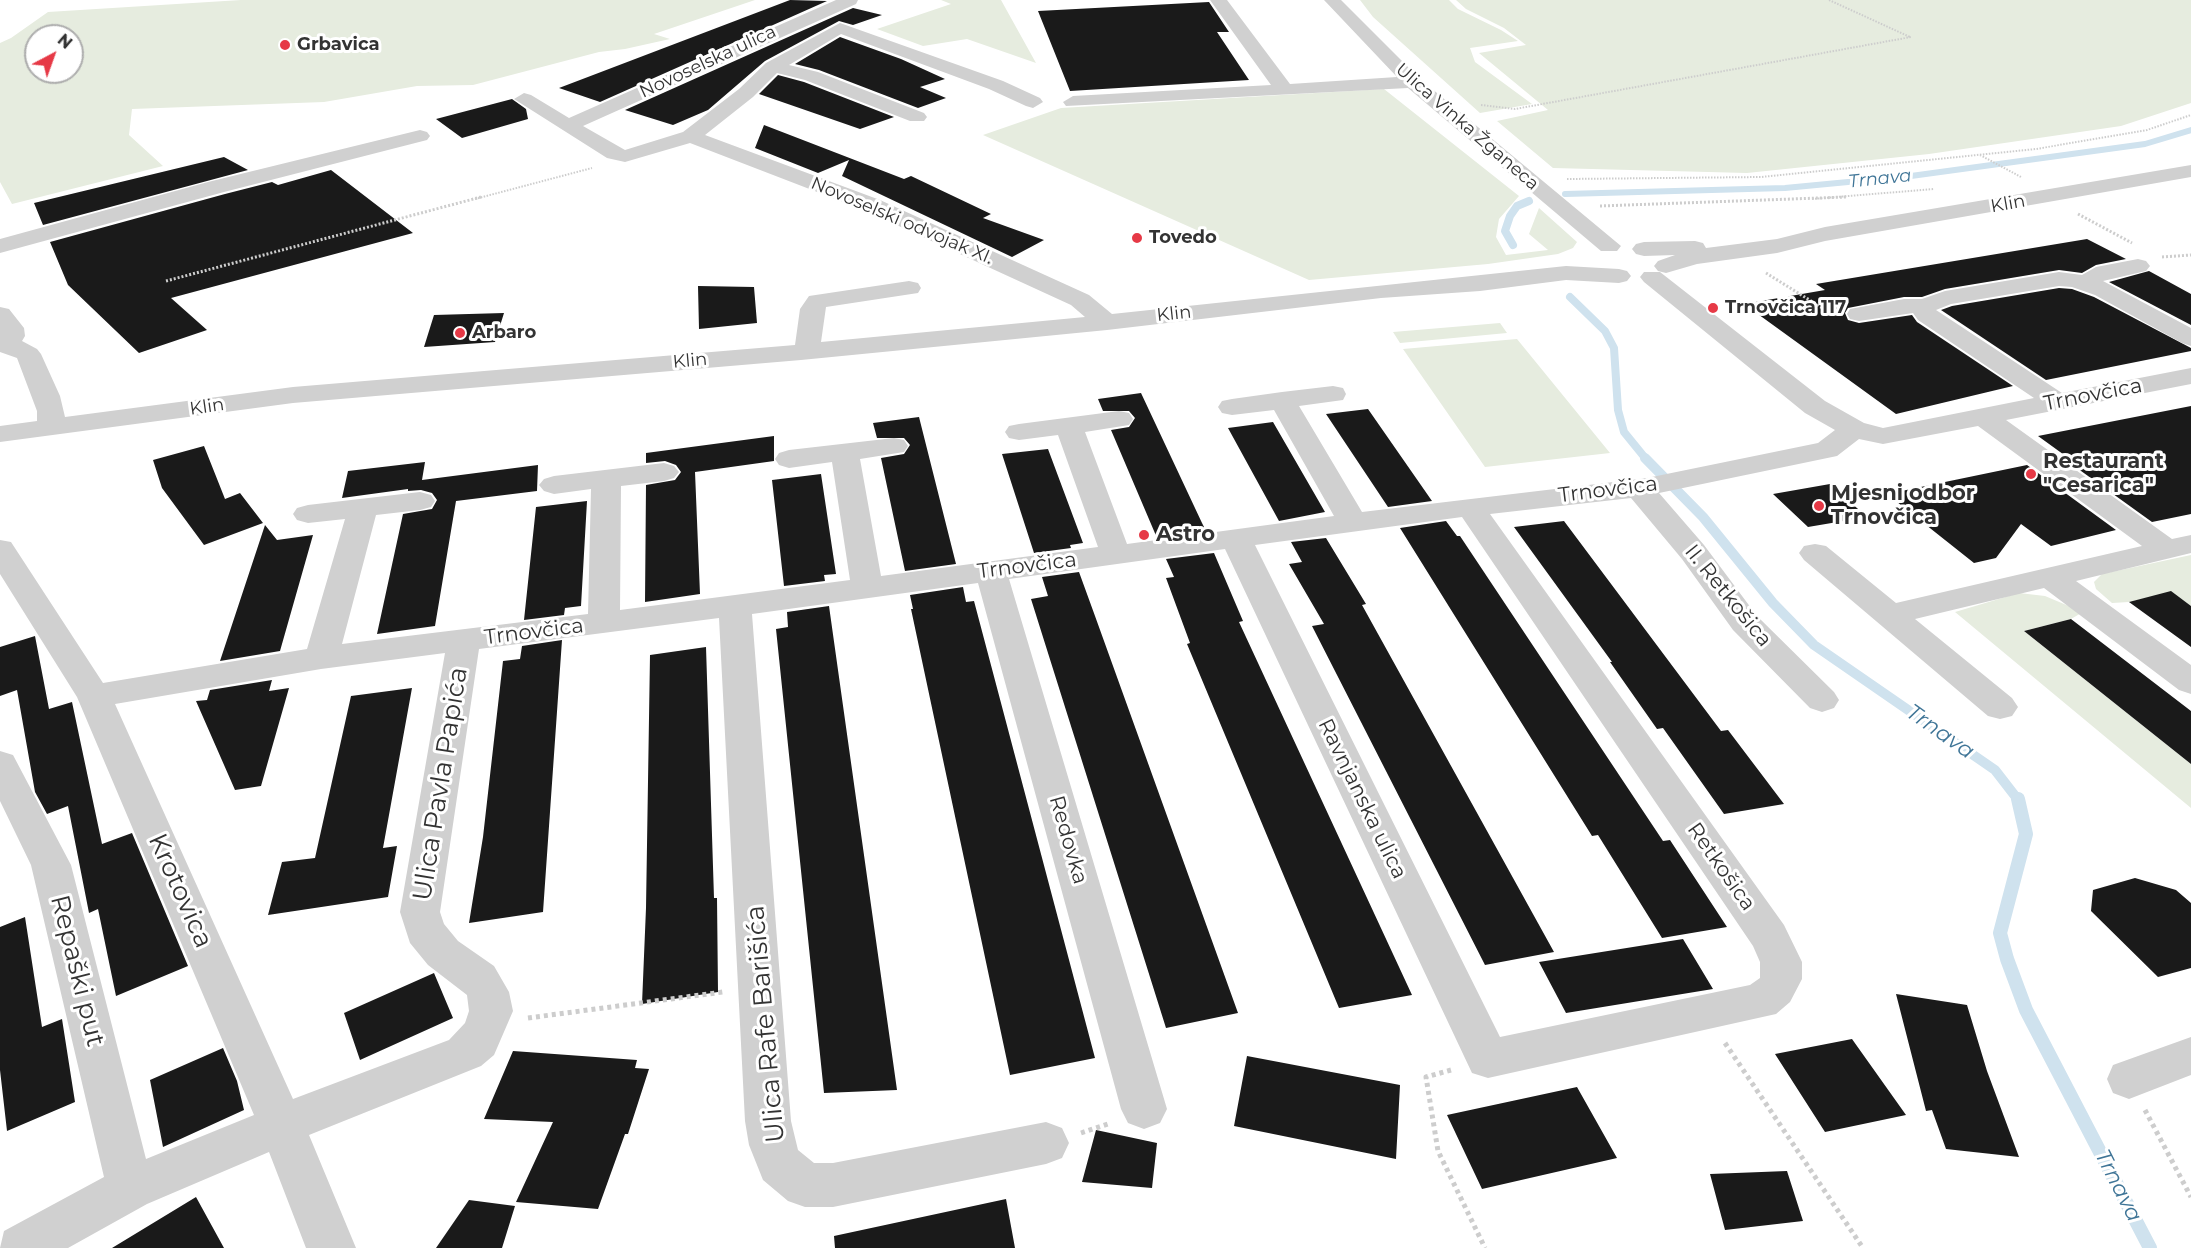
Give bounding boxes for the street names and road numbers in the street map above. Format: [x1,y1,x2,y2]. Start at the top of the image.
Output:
street label: Novoselska ulica [636,21,780,103]
street label: Ulica Vinka Žganeca [1391,59,1543,195]
street label: Novoselski odvojak XI. [808,173,996,269]
street label: Klin [1989,190,2027,218]
street label: Klin [1156,301,1192,327]
street label: Klin [672,349,708,373]
street label: Trnovčica [2042,373,2144,417]
street label: Klin [188,394,226,420]
street label: Trnovčica [1557,471,1659,509]
street label: II. Retkošica [1679,540,1777,652]
street label: Trnovčica [976,547,1078,585]
street label: Trnovčica [483,613,585,651]
street label: Ulica Pavla Papića [407,665,475,903]
street label: Ravnjanska ulica [1312,715,1412,883]
street label: Redovka [1043,793,1093,887]
street label: Retkošica [1681,818,1761,916]
street label: Krotovica [141,829,219,953]
street label: Repaški put [43,892,111,1050]
street label: Ulica Rafe Barišića [740,904,792,1144]

